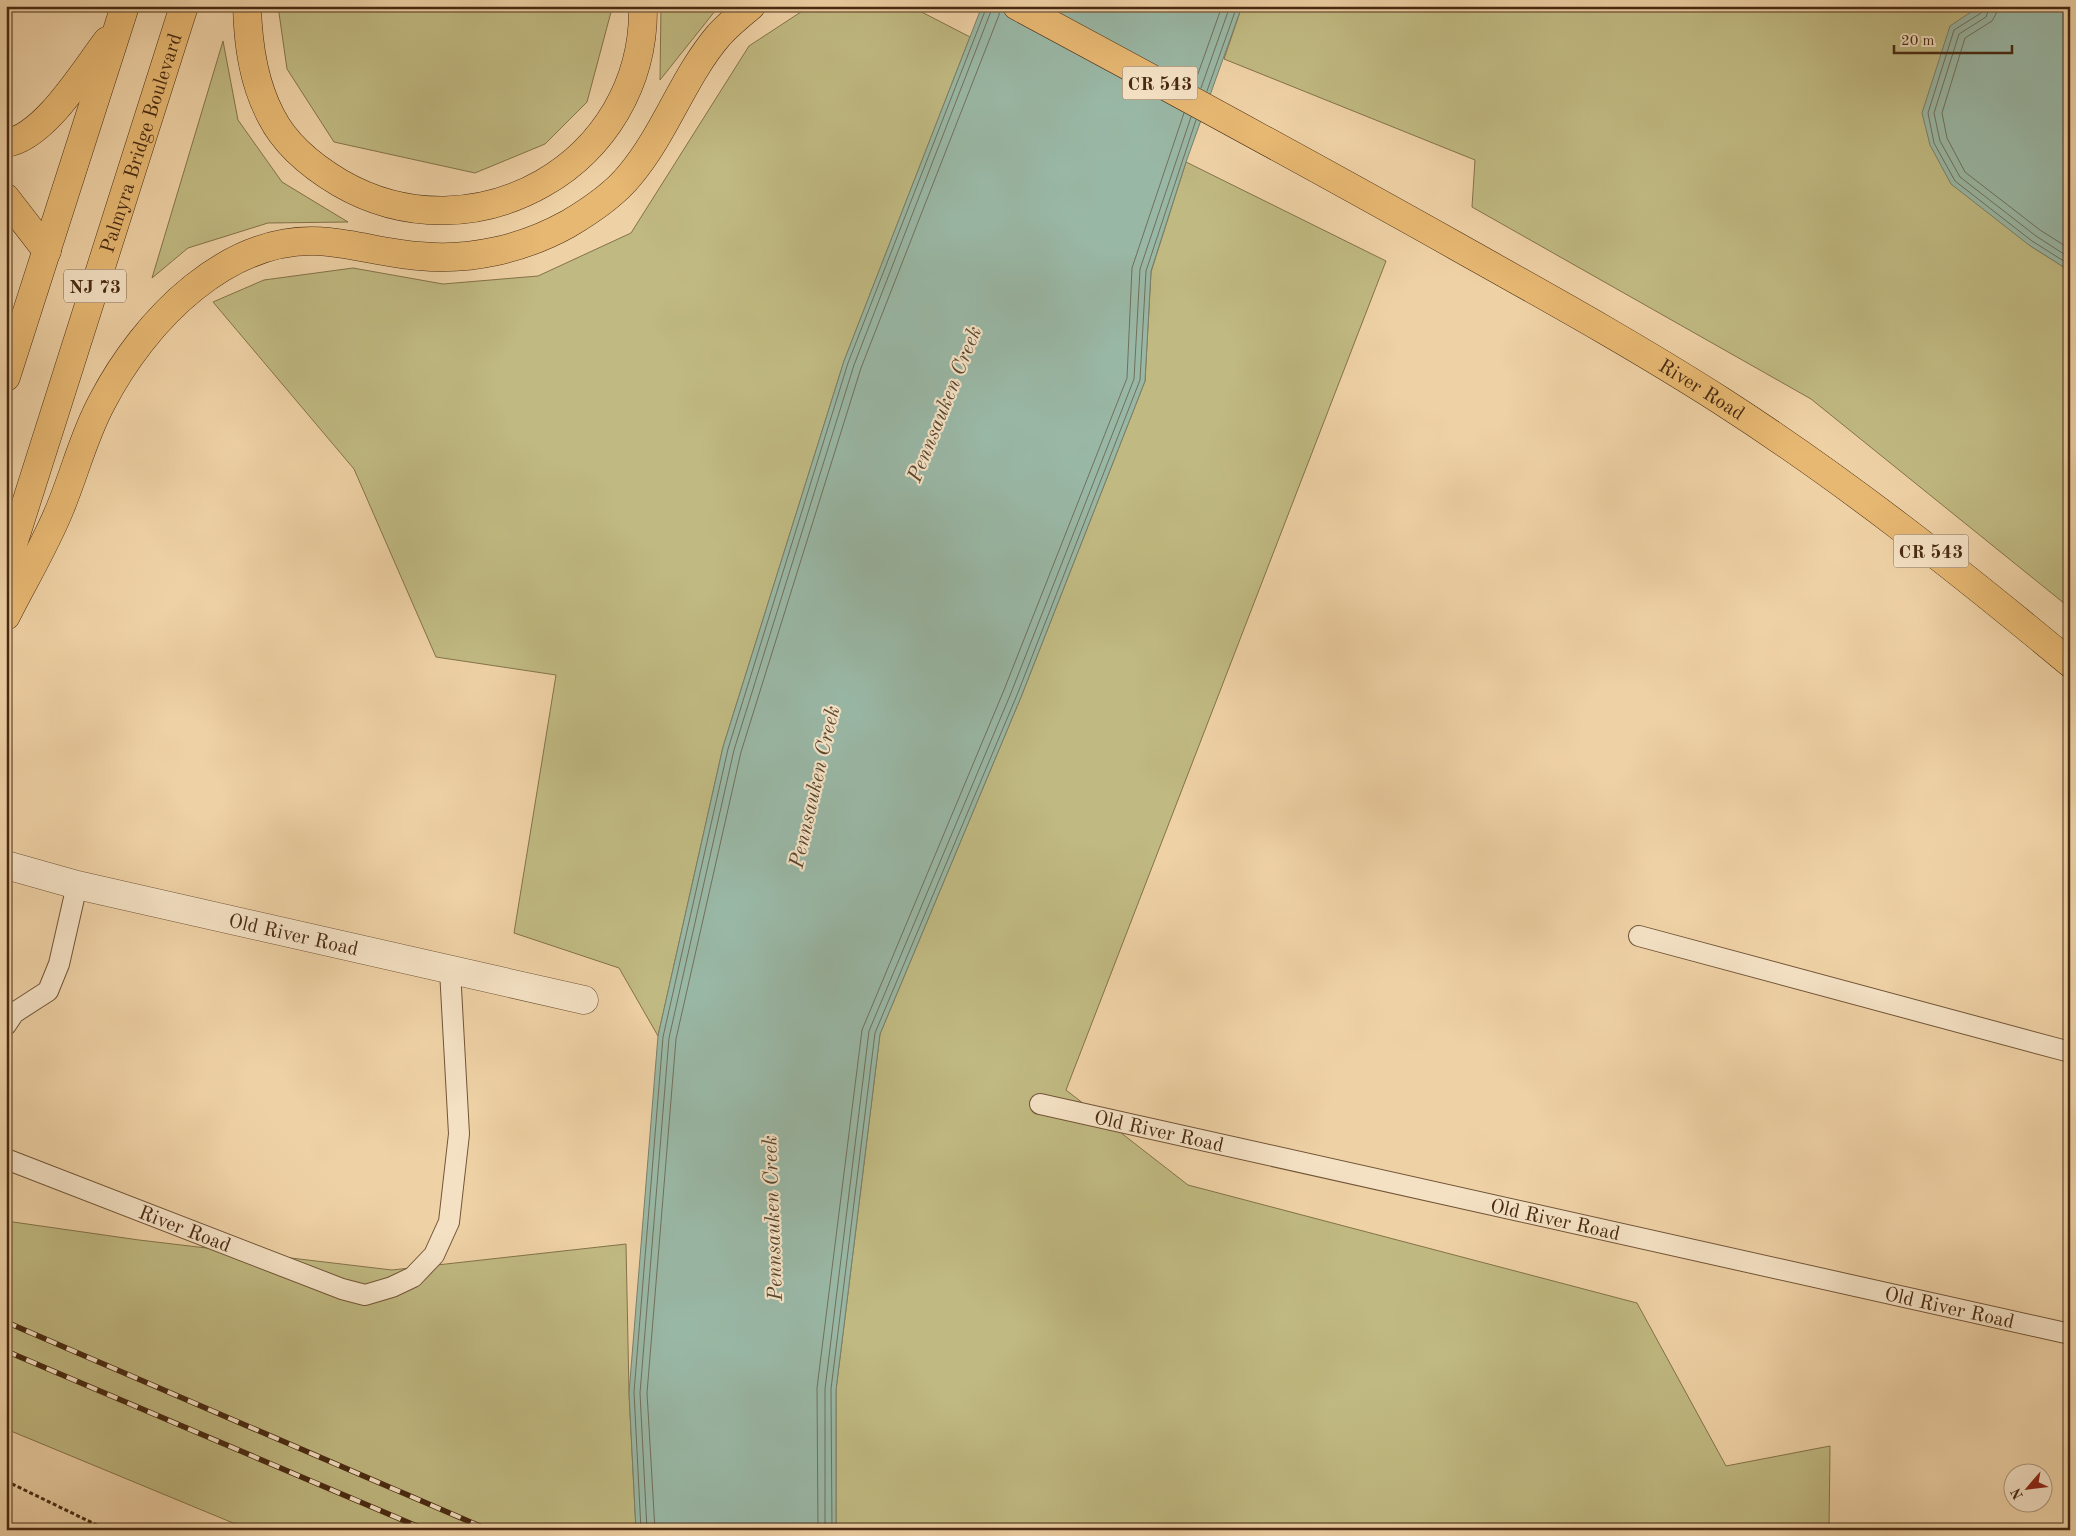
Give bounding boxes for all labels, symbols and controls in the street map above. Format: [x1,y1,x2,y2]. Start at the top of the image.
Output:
scale bar [1894,22,2011,54]
street label: Palmyra Bridge Boulevard [98,31,187,256]
text: 20 m [1901,34,1935,49]
road number: CR 543 [1122,66,1198,100]
road number: NJ 73 [64,270,126,302]
water label: Pennsauken Creek [904,324,986,486]
street label: River Road [1655,357,1747,425]
road number: CR 543 [1894,534,1968,568]
water label: Pennsauken Creek [786,704,844,871]
street label: Old River Road [226,912,360,961]
street label: Old River Road [1092,1108,1225,1157]
water label: Pennsauken Creek [760,1135,787,1302]
street label: Old River Road [1488,1197,1622,1245]
street label: River Road [136,1203,233,1257]
street label: Old River Road [1882,1285,2016,1333]
north arrow [2004,1464,2054,1514]
text: N [2009,1485,2026,1502]

